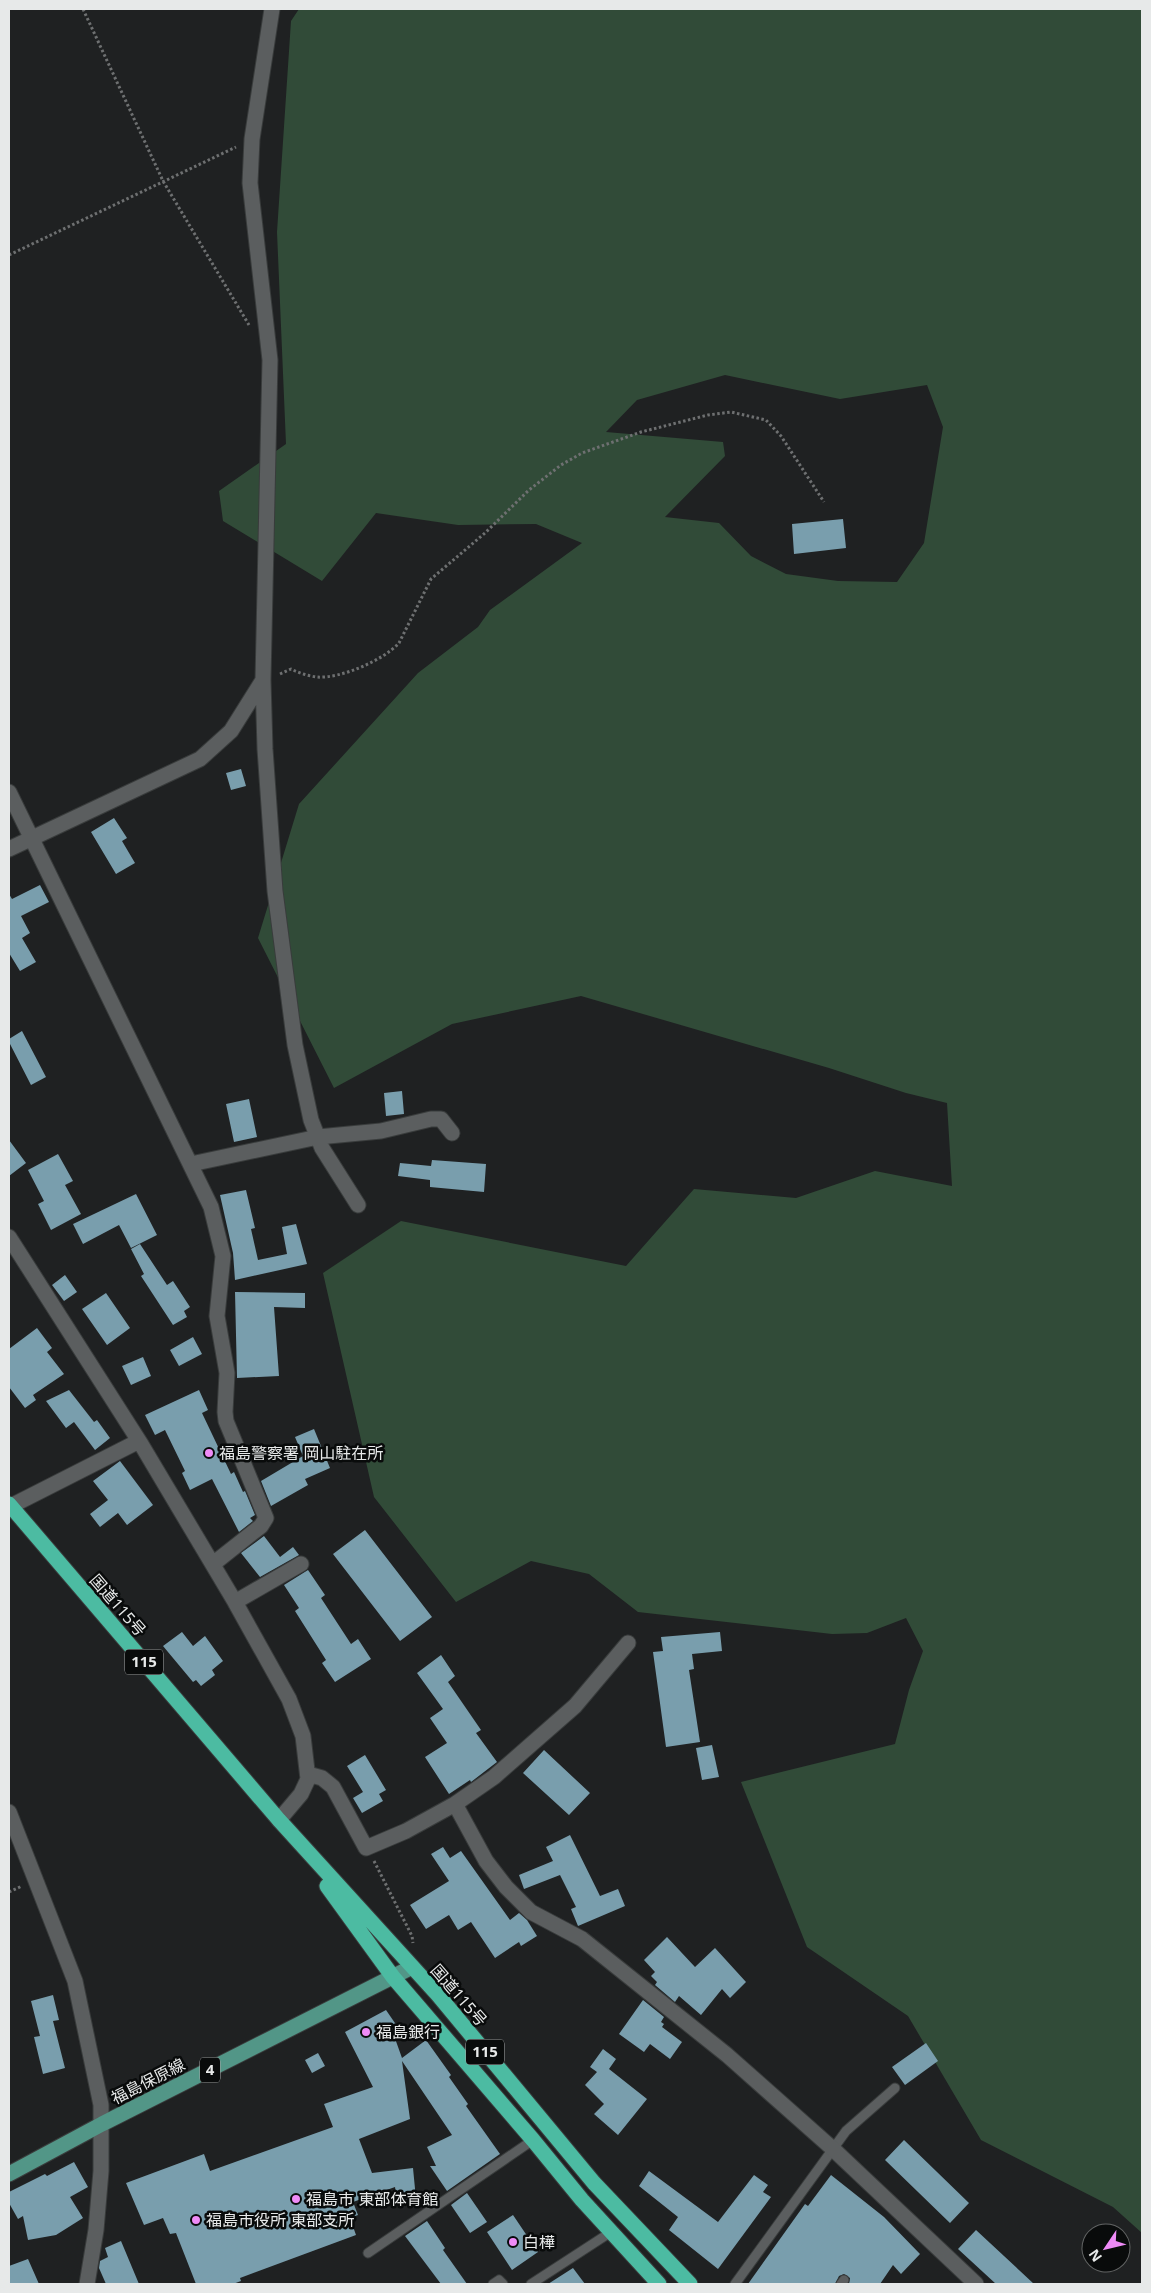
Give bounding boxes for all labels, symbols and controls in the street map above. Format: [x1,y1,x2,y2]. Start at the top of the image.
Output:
place label: 福島警察署 岡山駐在所 [219,1442,383,1464]
marker: 福島警察署 岡山駐在所 [203,1447,215,1459]
street label: 国道115号 [85,1569,151,1641]
road number: 115 [125,1650,163,1674]
street label: 国道115号 [426,1959,492,2031]
place label: 福島銀行 [376,2021,440,2043]
marker: 福島銀行 [360,2026,372,2038]
road number: 115 [466,2040,504,2064]
street label: 福島保原線 [107,2053,189,2109]
road number: 4 [200,2058,220,2082]
place label: 福島市 東部体育館 [306,2188,438,2210]
marker: 福島市 東部体育館 [290,2193,302,2205]
place label: 福島市役所 東部支所 [206,2209,354,2231]
marker: 福島市役所 東部支所 [190,2214,202,2226]
north arrow [1081,2223,1131,2273]
place label: 白樺 [523,2231,555,2253]
marker: 白樺 [507,2236,519,2248]
text: N [1084,2246,1106,2266]

